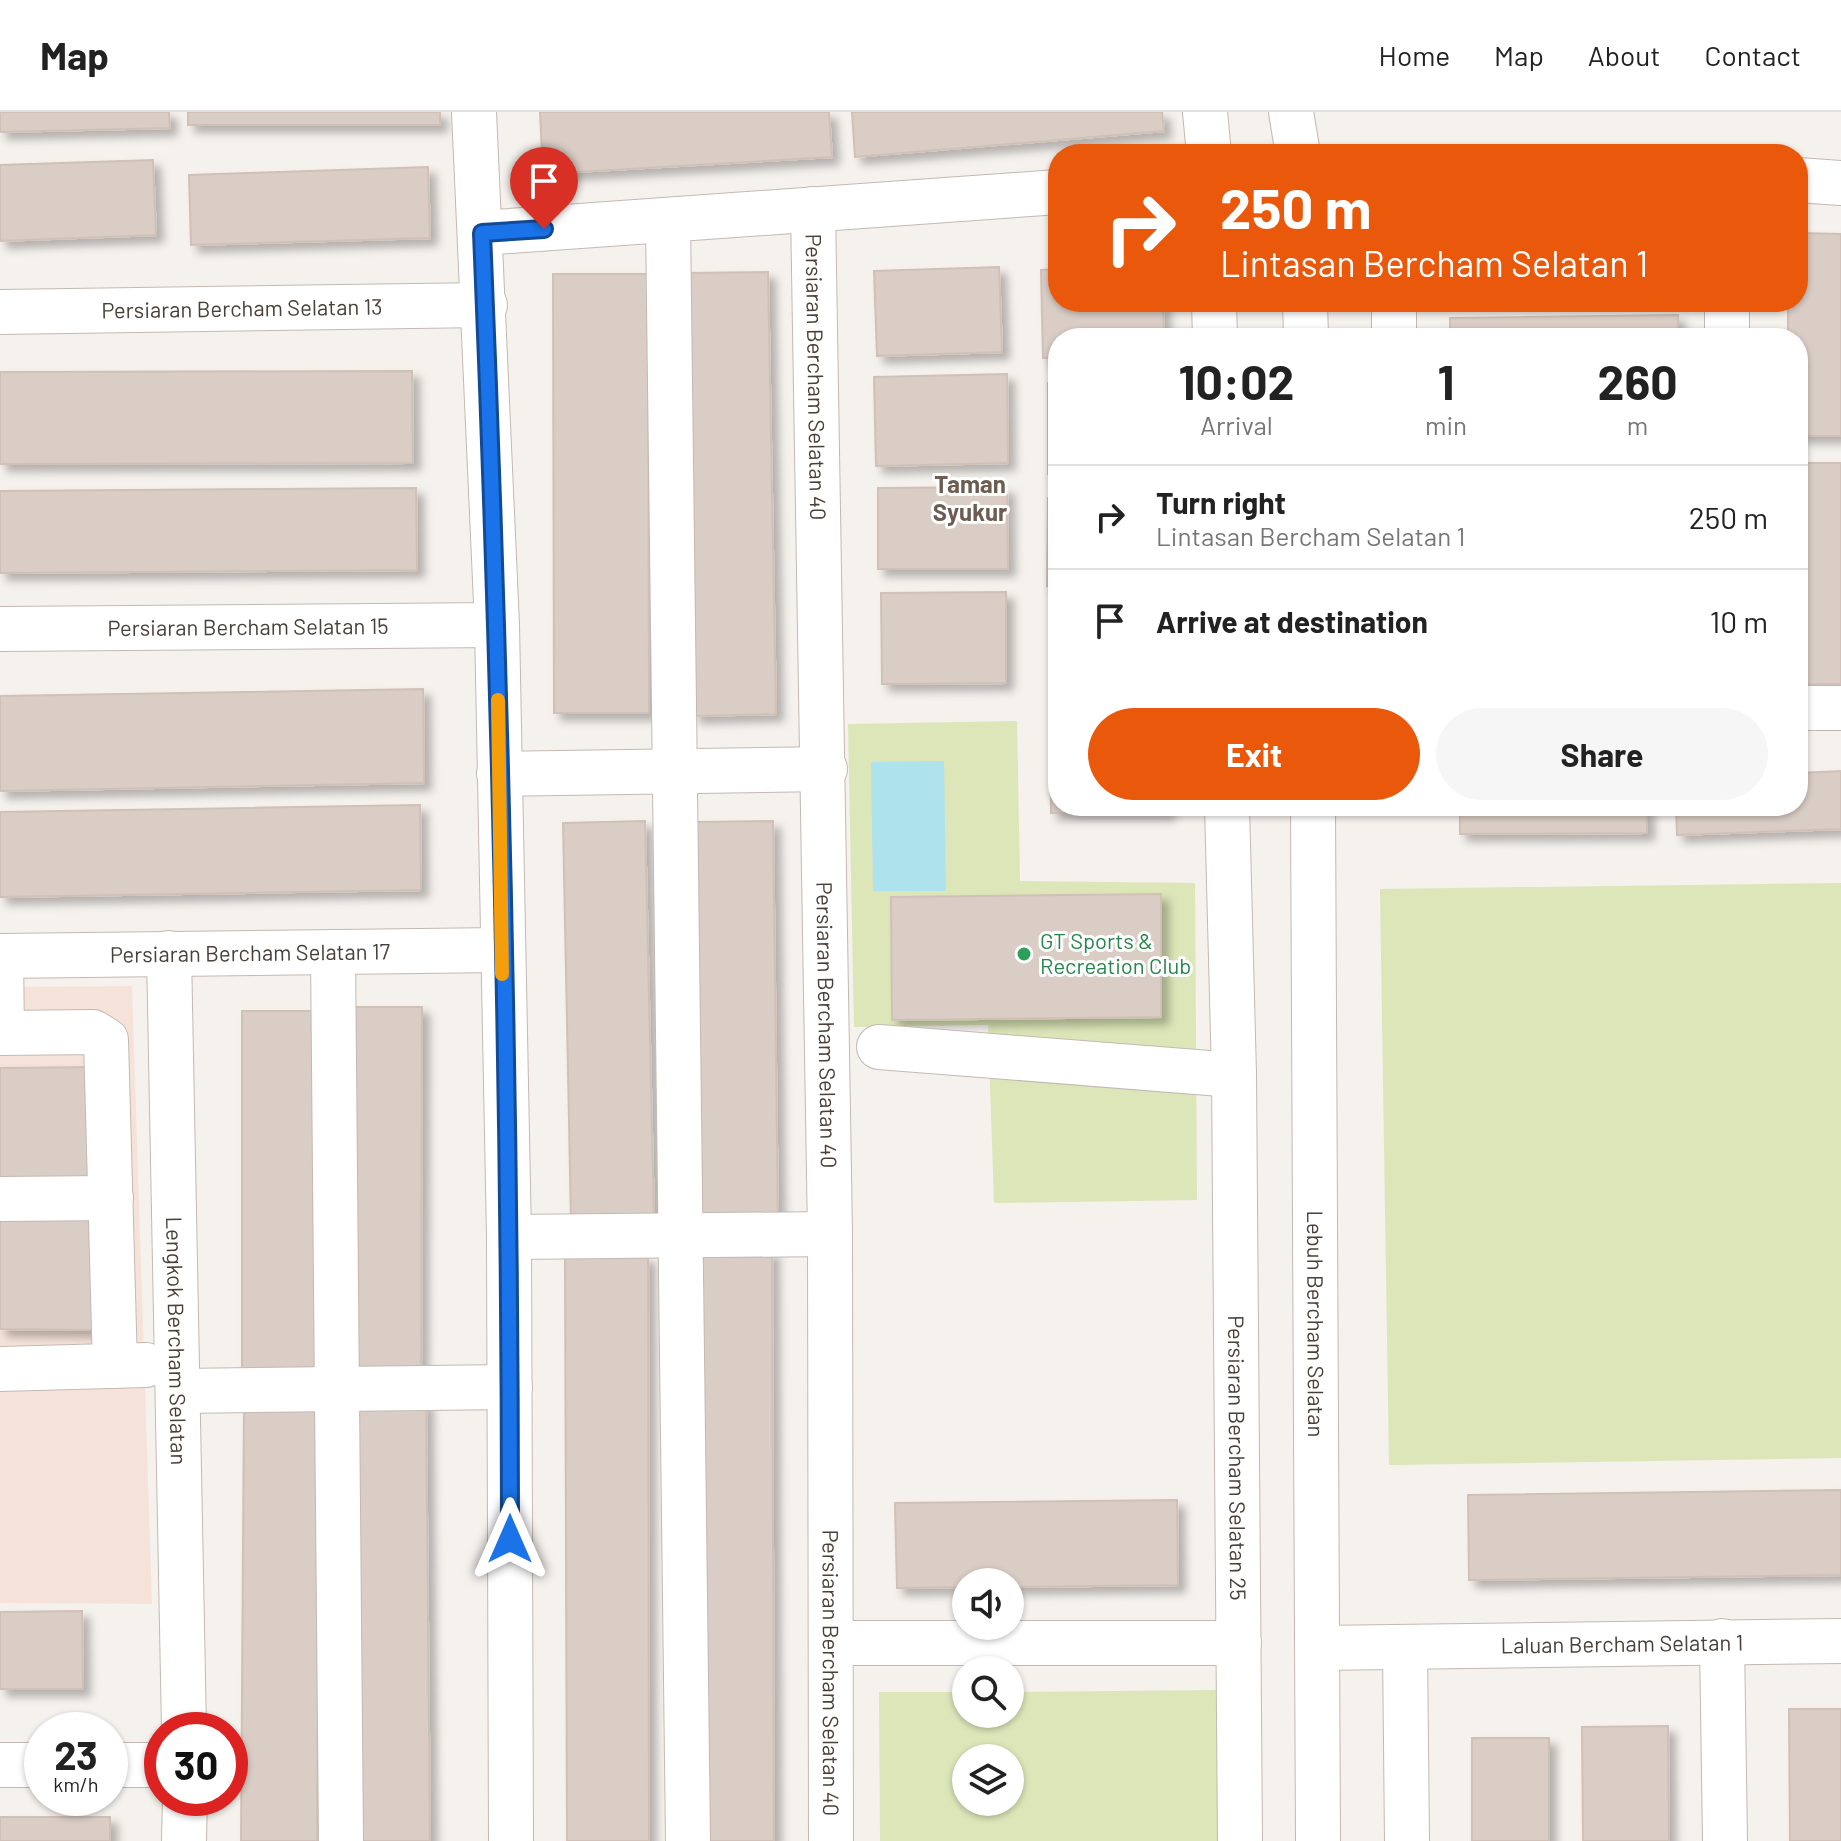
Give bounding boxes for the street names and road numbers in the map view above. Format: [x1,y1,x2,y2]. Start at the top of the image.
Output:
street label: Persiaran Bercham Selatan 40 [801,233,832,521]
street label: Persiaran Bercham Selatan 13 [101,292,383,323]
street label: Persiaran Bercham Selatan 15 [107,612,389,640]
street label: Persiaran Bercham Selatan 40 [812,881,843,1168]
street label: Persiaran Bercham Selatan 17 [110,937,390,967]
street label: Lebuh Bercham Selatan [1303,1210,1330,1437]
street label: Lengkok Bercham Selatan [162,1216,193,1465]
street label: Persiaran Bercham Selatan 25 [1224,1315,1252,1601]
street label: Persiaran Bercham Selatan 40 [818,1529,845,1816]
street label: Laluan Bercham Selatan 1 [1500,1628,1744,1658]

